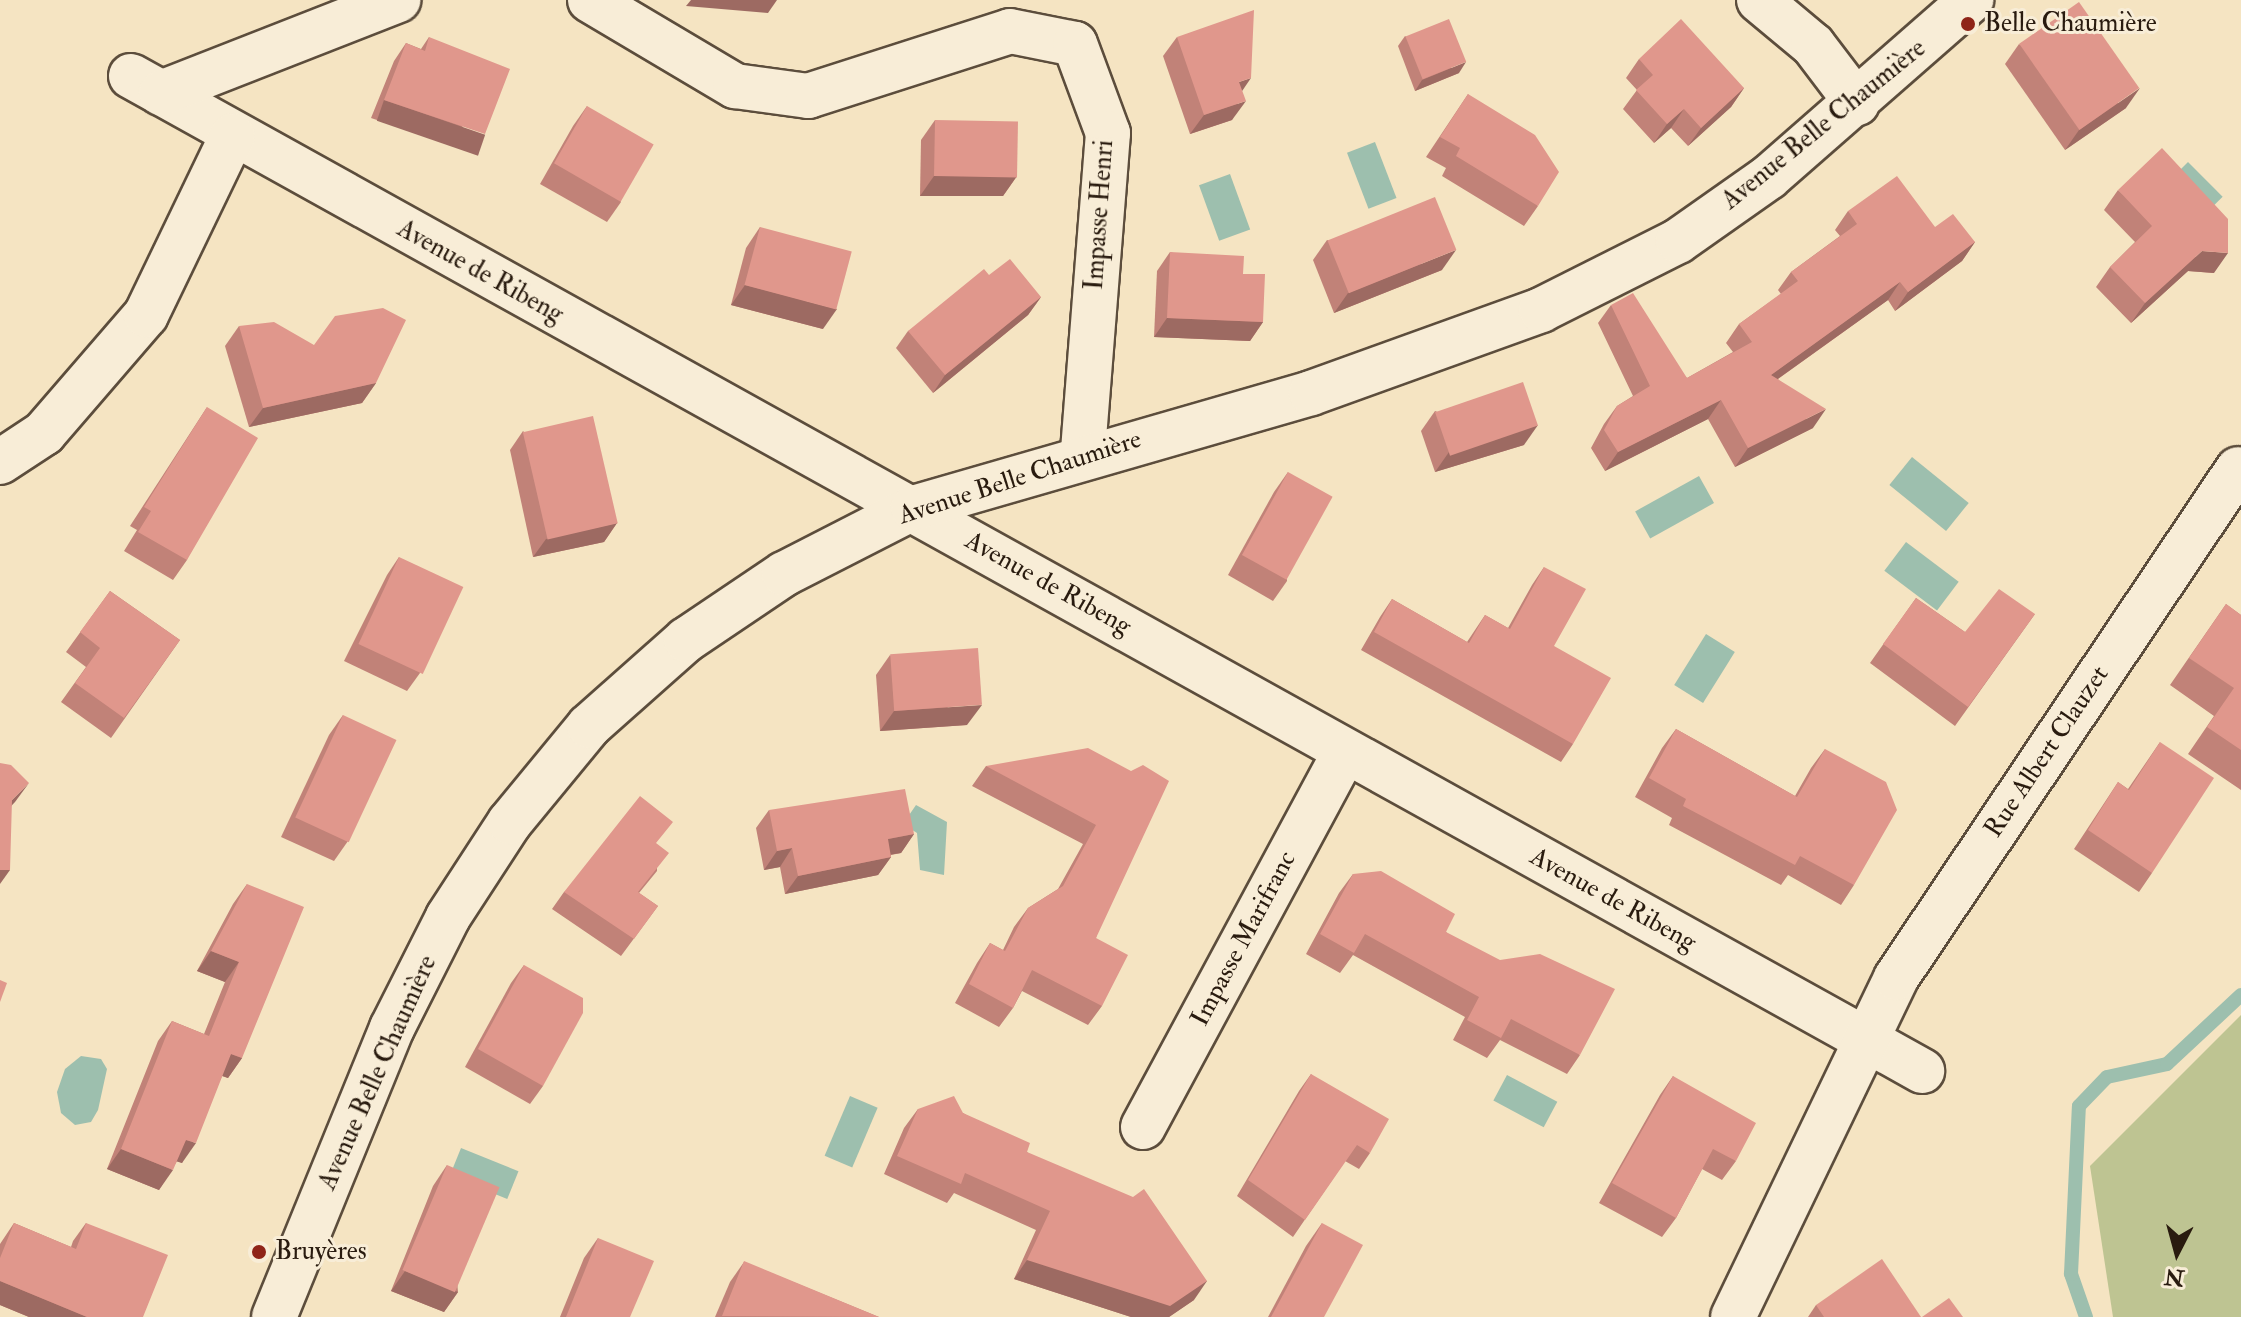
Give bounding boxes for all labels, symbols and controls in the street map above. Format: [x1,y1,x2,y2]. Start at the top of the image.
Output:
place label: Belle Chaumière [1984,8,2157,40]
marker: Belle Chaumière [1959,15,1977,33]
street label: Avenue Belle Chaumière [1716,33,1932,217]
street label: Impasse Henri [1079,139,1121,291]
street label: Avenue de Ribeng [391,213,569,331]
street label: Avenue Belle Chaumière [895,424,1145,532]
street label: Avenue de Ribeng [959,525,1137,643]
street label: Rue Albert Clauzet [1978,660,2116,844]
street label: Avenue de Ribeng [1524,841,1702,959]
street label: Impasse Marifranc [1185,846,1303,1032]
street label: Avenue Belle Chaumière [312,951,444,1195]
north arrow [2137,1213,2217,1293]
place label: Bruyères [275,1236,367,1268]
marker: Bruyères [250,1243,268,1261]
text: N [2163,1262,2186,1292]

